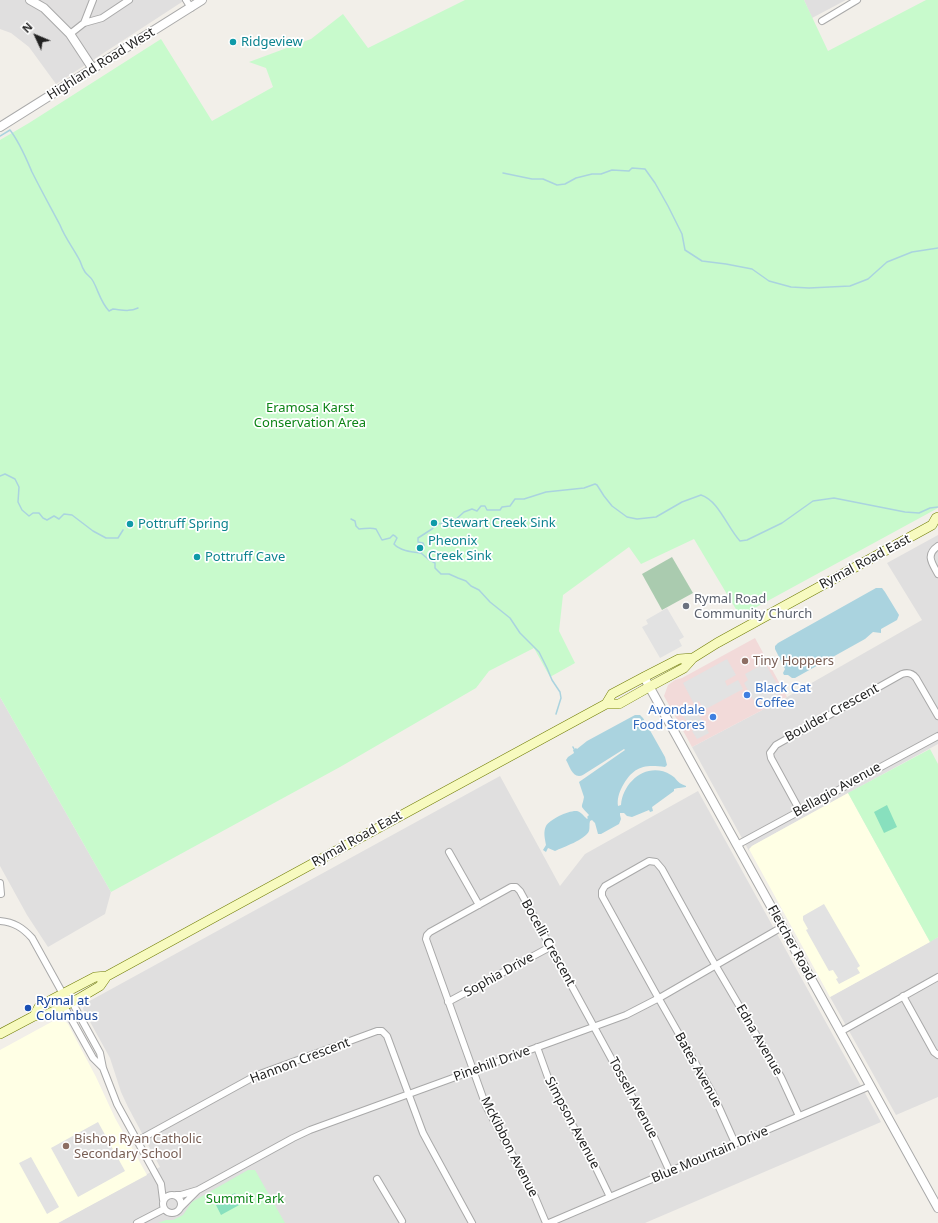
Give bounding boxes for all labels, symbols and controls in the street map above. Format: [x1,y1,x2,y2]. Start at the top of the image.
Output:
north arrow [16,16,56,56]
text: N [18,19,36,36]
street label: Highland Road West [44,25,158,103]
place label: Ridgeview [241,34,303,50]
marker: Ridgeview [228,37,238,47]
park label: Eramosa Karst Conservation Area [254,400,366,431]
place label: Stewart Creek Sink [442,515,556,531]
place label: Pottruff Spring [138,516,229,532]
marker: Stewart Creek Sink [429,518,439,528]
marker: Pottruff Spring [125,519,135,529]
street label: Rymal Road East [817,531,913,593]
place label: Pheonix Creek Sink [428,533,492,564]
marker: Pheonix Creek Sink [415,543,425,553]
place label: Pottruff Cave [205,549,285,565]
marker: Pottruff Cave [192,552,202,562]
place label: Rymal Road Community Church [694,591,812,622]
marker: Rymal Road Community Church [681,601,691,611]
place label: Tiny Hoppers [753,653,834,669]
marker: Tiny Hoppers [740,656,750,666]
place label: Black Cat Coffee [755,680,811,711]
street label: Boulder Crescent [782,681,882,745]
marker: Black Cat Coffee [742,690,752,700]
place label: Avondale Food Stores [633,702,705,733]
marker: Avondale Food Stores [708,712,718,722]
street label: Bellagio Avenue [790,759,884,821]
street label: Rymal Road East [309,808,405,870]
street label: Bocelli Crescent [518,897,578,989]
street label: Fletcher Road [764,903,818,983]
street label: Sophia Drive [461,949,537,1001]
place label: Rymal at Columbus [36,993,98,1024]
street label: Edna Avenue [732,1002,786,1078]
marker: Rymal at Columbus [23,1003,33,1013]
street label: Bates Avenue [671,1030,725,1110]
street label: Hannon Crescent [248,1035,352,1087]
street label: Pinehill Drive [452,1043,532,1085]
street label: Tossell Avenue [605,1055,661,1141]
street label: Simpson Avenue [541,1074,603,1172]
street label: McKibbon Avenue [477,1094,541,1200]
street label: Blue Mountain Drive [649,1123,771,1187]
place label: Bishop Ryan Catholic Secondary School [74,1131,202,1162]
marker: Bishop Ryan Catholic Secondary School [61,1141,71,1151]
park label: Summit Park [206,1191,284,1207]

